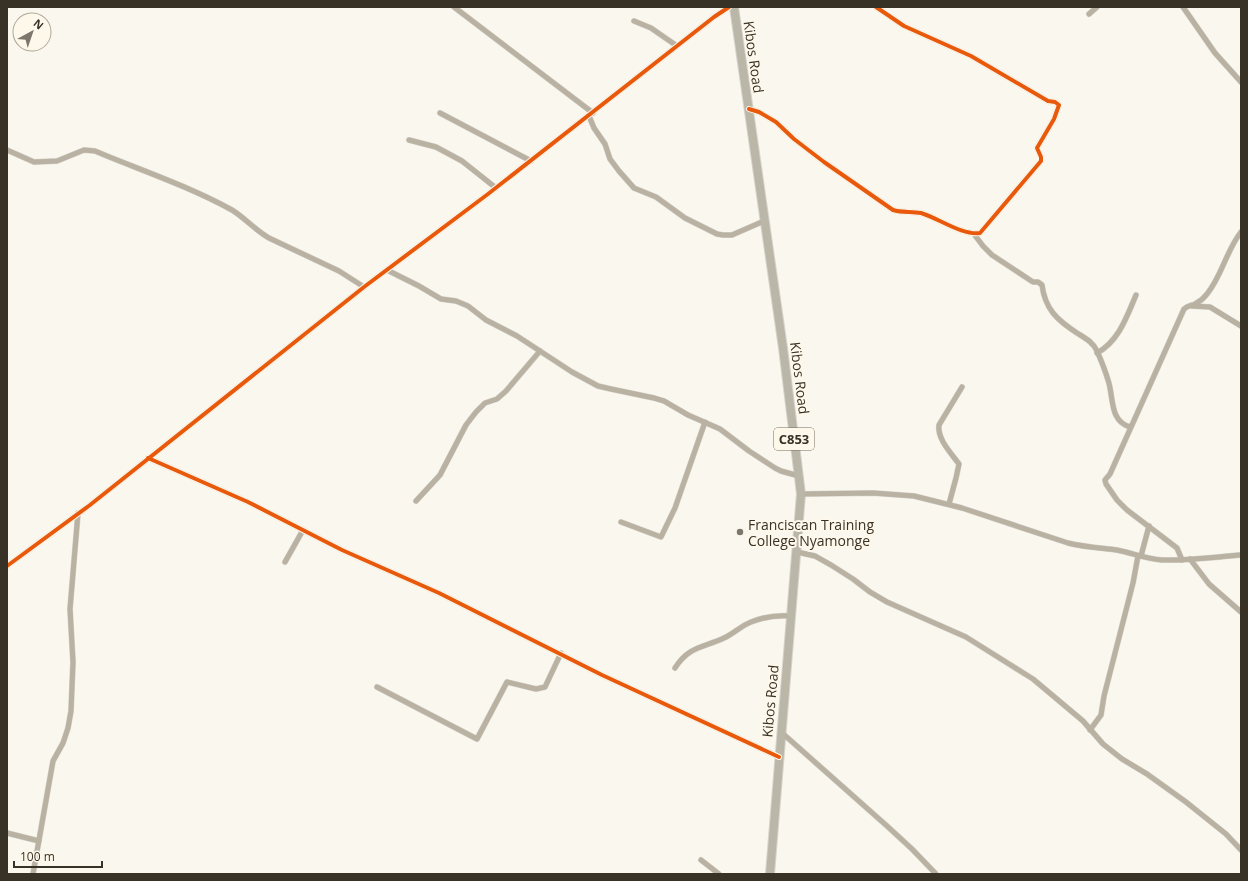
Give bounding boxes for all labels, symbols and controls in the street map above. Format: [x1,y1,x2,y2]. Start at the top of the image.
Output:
north arrow [12,12,52,52]
text: N [30,15,47,33]
street label: Kibos Road [740,20,768,94]
street label: Kibos Road [786,341,814,415]
road number: C853 [774,428,814,450]
place label: Franciscan Training College Nyamonge [748,515,874,550]
marker: Franciscan Training College Nyamonge [735,527,745,537]
street label: Kibos Road [757,664,783,738]
scale bar [14,843,102,869]
text: 100 m [20,848,55,865]

